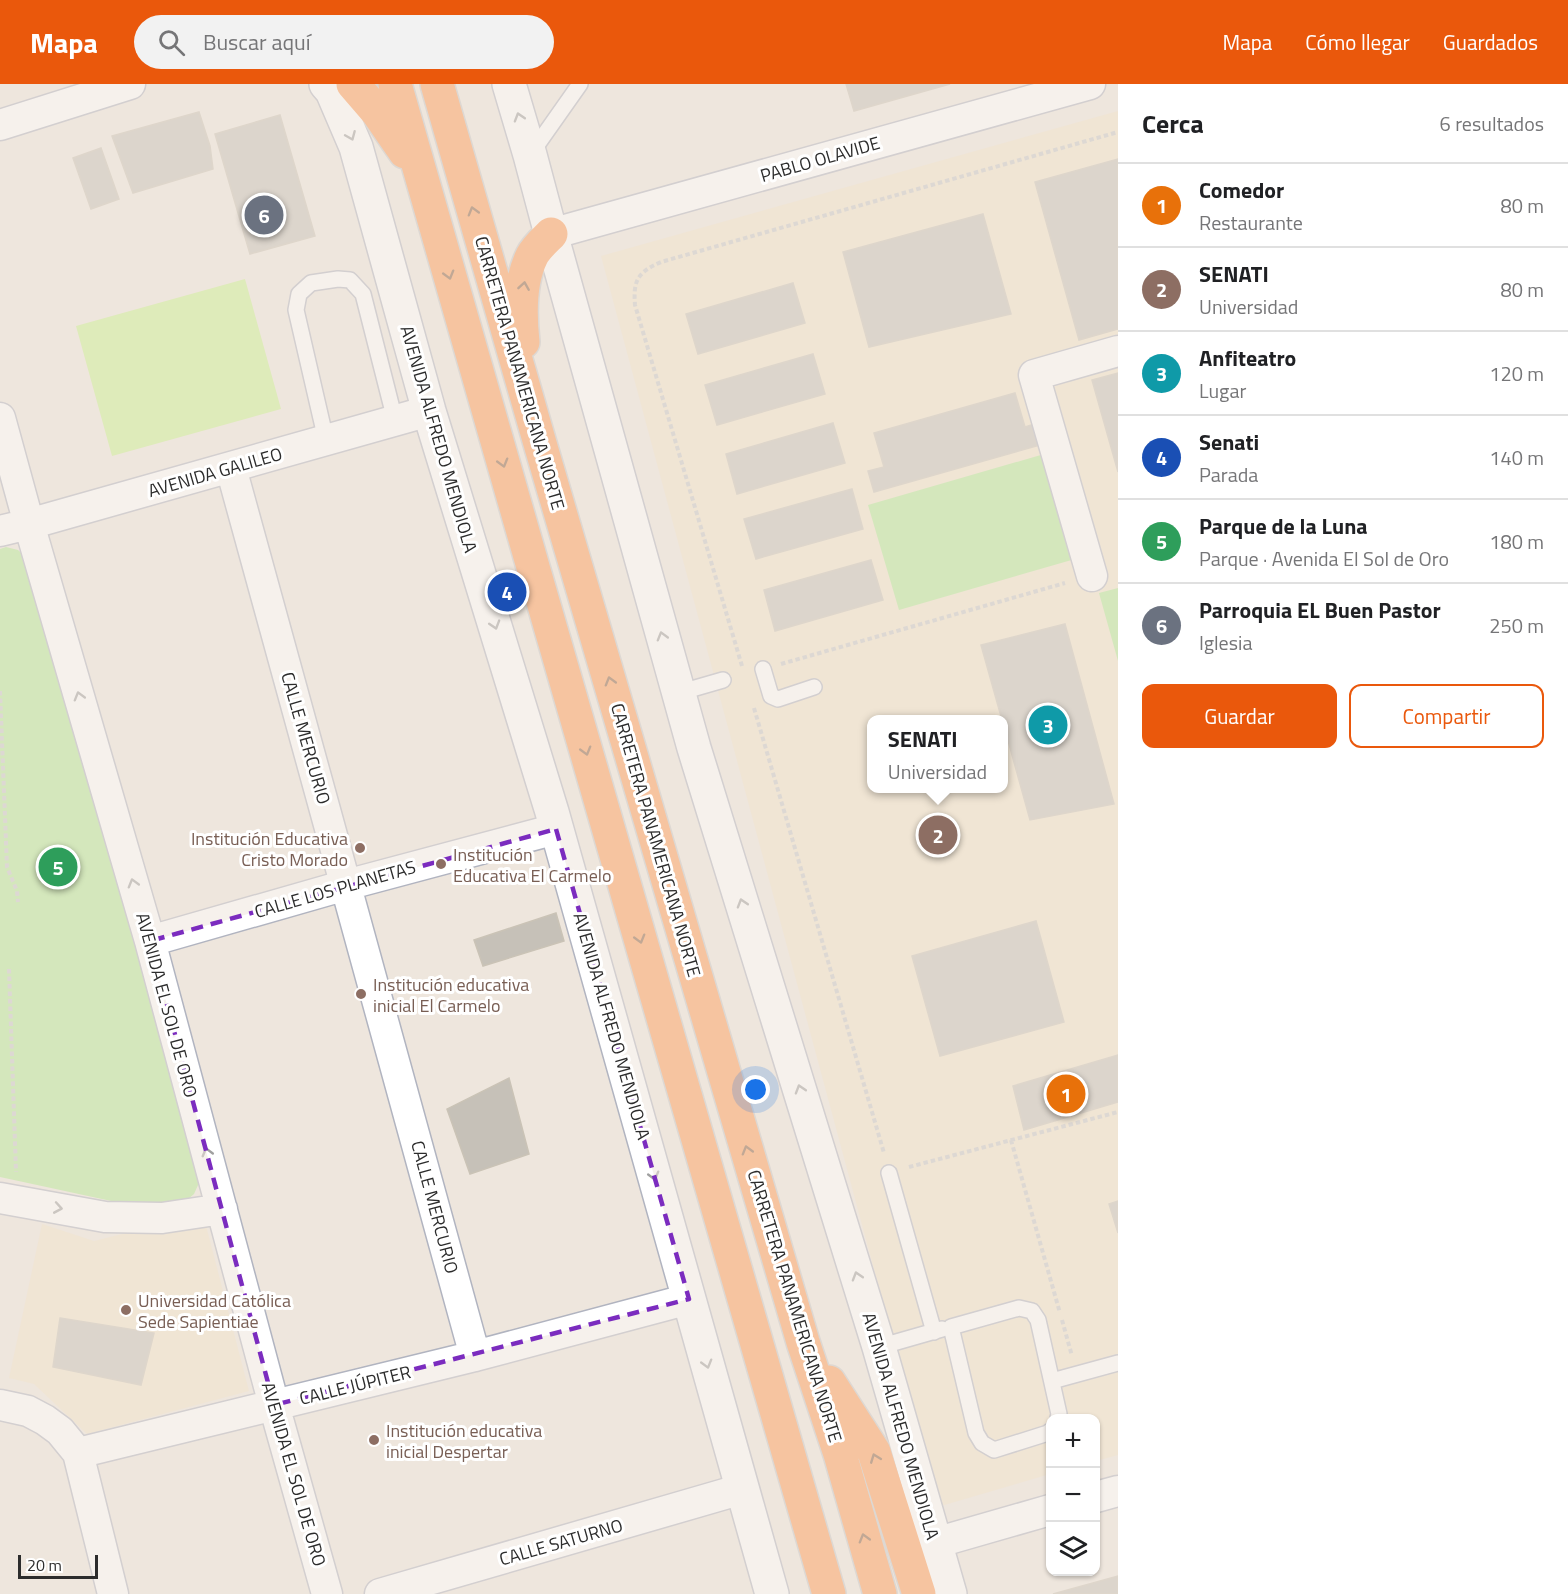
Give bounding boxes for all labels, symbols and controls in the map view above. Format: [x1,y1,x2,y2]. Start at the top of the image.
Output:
search box [134,15,554,69]
text: Mapa [30,21,98,64]
text: Buscar aquí [203,25,311,59]
icon: search [155,26,188,59]
text: Mapa [1223,26,1272,58]
text: Cómo llegar [1305,26,1410,58]
text: Guardados [1443,26,1538,58]
text: Cerca [1142,104,1204,143]
text: 6 resultados [1440,108,1544,139]
one-way arrow [514,112,526,123]
street label: PABLO OLAVIDE [757,129,883,189]
one-way arrow [344,130,356,141]
text: Comedor [1199,173,1284,207]
text: 1 [1156,190,1167,221]
text: 80 m [1500,190,1544,221]
pin: 6 [244,192,284,238]
one-way arrow [468,206,480,217]
text: Restaurante [1199,207,1303,238]
street label: CARRETERA PANAMERICANA NORTE [468,233,572,513]
text: SENATI [1199,257,1269,291]
one-way arrow [442,269,454,280]
text: 2 [1156,274,1167,305]
text: 80 m [1500,274,1544,305]
one-way arrow [517,281,529,290]
text: Universidad [1199,291,1298,322]
street label: AVENIDA ALFREDO MENDIOLA [394,322,484,556]
text: Anfiteatro [1199,341,1296,375]
text: 3 [1156,358,1167,389]
text: 120 m [1489,358,1544,389]
text: Lugar [1199,375,1246,406]
text: Senati [1199,425,1259,459]
street label: AVENIDA GALILEO [145,440,285,504]
text: 4 [1156,442,1167,473]
text: 140 m [1489,442,1544,473]
one-way arrow [496,457,508,468]
text: Parada [1199,459,1258,490]
text: Parque de la Luna [1199,509,1368,543]
text: 5 [1156,526,1167,557]
text: 180 m [1489,526,1544,557]
text: Parque · Avenida El Sol de Oro [1199,543,1449,574]
pin: 4 [488,570,526,614]
text: Parroquia EL Buen Pastor [1199,593,1441,627]
text: 6 [1156,610,1167,641]
text: 250 m [1489,610,1544,641]
one-way arrow [488,619,500,630]
text: Iglesia [1199,627,1252,658]
one-way arrow [657,631,669,642]
street label: CALLE MERCURIO [274,669,338,807]
one-way arrow [605,676,617,687]
button: Guardar [1142,684,1337,748]
button: Compartir [1349,684,1544,748]
one-way arrow [74,691,86,702]
street label: CARRETERA PANAMERICANA NORTE [604,700,708,980]
pin: 3 [1028,702,1068,748]
popup [867,715,1008,793]
text: SENATI [888,722,958,756]
one-way arrow [579,745,591,756]
text: Universidad [888,756,987,787]
pin: 2 [918,812,958,858]
place label: Institución Educativa Cristo Morado [191,825,348,873]
marker: Institución Educativa Cristo Morado [353,841,367,855]
place label: Institución Educativa El Carmelo [453,841,611,889]
pin: 5 [38,844,78,890]
street label: CALLE LOS PLANETAS [251,853,419,925]
marker: Institución Educativa El Carmelo [434,857,448,871]
one-way arrow [128,878,140,889]
one-way arrow [737,898,749,909]
street label: AVENIDA ALFREDO MENDIOLA [567,909,657,1143]
street label: AVENIDA EL SOL DE ORO [129,910,205,1100]
one-way arrow [633,933,645,943]
place label: Institución educativa inicial El Carmelo [373,971,529,1019]
marker: Institución educativa inicial El Carmelo [354,987,368,1001]
pin: 1 [1046,1072,1086,1116]
your location [741,1075,770,1104]
one-way arrow [795,1084,807,1095]
street label: CALLE MERCURIO [404,1138,466,1276]
one-way arrow [742,1145,754,1156]
one-way arrow [201,1148,214,1158]
street label: CARRETERA PANAMERICANA NORTE [741,1166,849,1446]
one-way arrow [647,1170,659,1181]
one-way arrow [52,1201,62,1214]
one-way arrow [852,1271,864,1282]
place label: Universidad Católica Sede Sapientiae [138,1287,291,1335]
marker: Universidad Católica Sede Sapientiae [119,1303,133,1317]
street label: AVENIDA ALFREDO MENDIOLA [856,1309,946,1543]
street label: CALLE JÚPITER [296,1358,414,1412]
one-way arrow [700,1358,712,1368]
street label: AVENIDA EL SOL DE ORO [255,1379,333,1569]
map controls [1046,1414,1100,1576]
button: + [1046,1414,1100,1468]
place label: Institución educativa inicial Despertar [386,1417,542,1465]
marker: Institución educativa inicial Despertar [367,1433,381,1447]
one-way arrow [870,1454,883,1464]
button: − [1046,1468,1100,1522]
street label: CALLE SATURNO [496,1511,626,1573]
button: layers [1046,1522,1100,1576]
one-way arrow [859,1533,871,1544]
scale bar [18,1552,98,1580]
text: 20 m [27,1553,62,1577]

